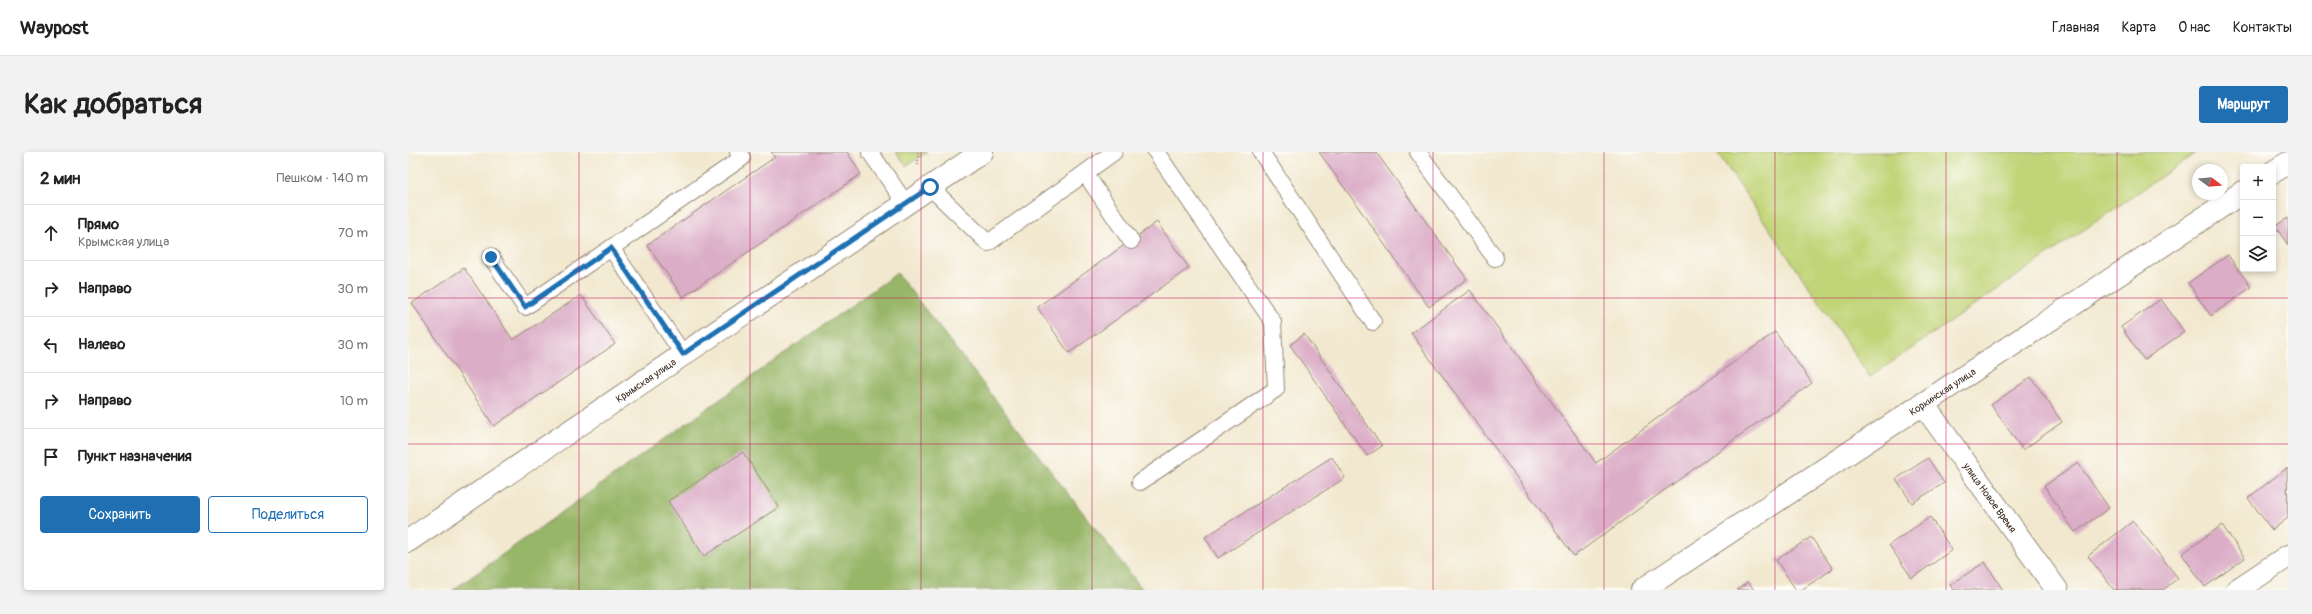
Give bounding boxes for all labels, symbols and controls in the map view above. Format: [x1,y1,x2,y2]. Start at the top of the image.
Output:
text: Waypost [20,16,89,40]
text: Главная [2052,19,2099,36]
text: Карта [2121,19,2156,36]
text: О нас [2178,19,2211,36]
text: Контакты [2233,19,2292,36]
button: Маршрут [2199,86,2288,123]
text: Как добраться [24,87,202,122]
north arrow [2192,164,2228,200]
map controls [2240,164,2276,272]
button: + [2240,164,2276,200]
text: 2 мин [40,168,80,189]
text: Пешком · 140 m [277,170,368,186]
route start [921,178,939,196]
button: − [2240,200,2276,236]
text: Прямо [78,215,119,234]
icon: ahead [40,222,62,244]
text: 70 m [338,225,368,241]
text: Крымская улица [78,234,169,250]
button: layers [2240,236,2276,272]
route end [482,248,500,266]
icon: right [40,278,62,300]
text: Направо [78,279,132,298]
text: 30 m [338,281,368,297]
icon: left [40,334,62,356]
text: Налево [78,335,125,354]
text: 30 m [338,337,368,353]
street label: Крымская улица [614,356,679,405]
street label: Коркинская улица [1907,366,1978,418]
icon: right [40,390,62,412]
text: Направо [78,391,132,410]
text: 10 m [340,393,368,409]
icon: arrive [40,446,62,468]
text: Пункт назначения [78,447,192,466]
street label: улица Новое Время [1960,460,2019,535]
button: Сохранить [40,496,200,533]
button: Поделиться [208,496,368,533]

